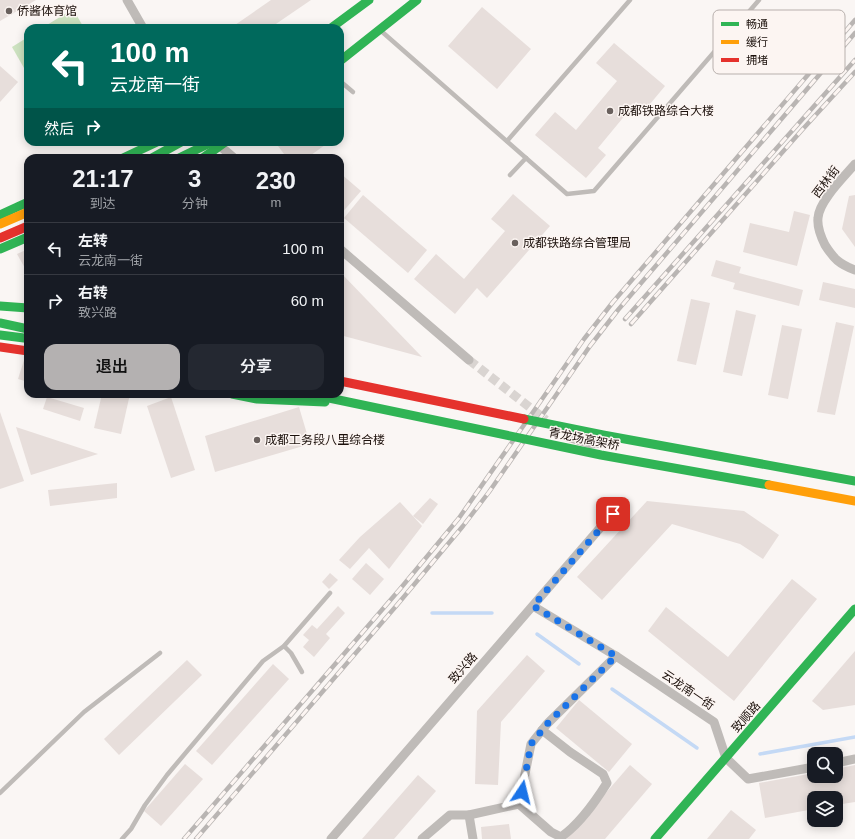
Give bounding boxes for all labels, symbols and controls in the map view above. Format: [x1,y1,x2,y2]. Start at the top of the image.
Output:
place label: 侨酱体育馆 [17,4,77,18]
marker: 侨酱体育馆 [4,6,14,16]
legend [713,10,845,74]
text: 畅通 [746,18,768,30]
text: 缓行 [746,36,768,48]
text: 100 m [110,37,189,68]
icon: left [44,40,96,92]
text: 拥堵 [746,54,768,66]
text: 云龙南一街 [110,75,200,95]
place label: 成都铁路综合大楼 [618,104,714,118]
marker: 成都铁路综合大楼 [605,106,615,116]
icon: right [82,116,104,138]
text: 然后 [44,120,74,137]
street label: 西林街 [810,163,842,201]
text: 21:17 [72,165,134,192]
text: 3 [188,165,201,192]
text: 230 [256,167,296,194]
text: m [270,195,281,210]
text: 到达 [90,196,116,211]
text: 分钟 [182,196,208,211]
text: 左转 [78,232,108,249]
place label: 成都铁路综合管理局 [523,236,631,250]
icon: left [44,238,66,260]
marker: 成都铁路综合管理局 [510,238,520,248]
text: 100 m [282,240,324,257]
text: 云龙南一街 [78,253,143,268]
text: 右转 [78,284,108,301]
icon: right [44,290,66,312]
text: 60 m [291,292,324,309]
text: 致兴路 [78,305,117,320]
button: 退出 [44,344,180,390]
button: 分享 [188,344,324,390]
street label: 青龙场高架桥 [547,425,621,453]
place label: 成都工务段八里综合楼 [265,433,385,447]
marker: 成都工务段八里综合楼 [252,435,262,445]
pin [596,497,630,531]
icon: arrive [602,503,624,525]
street label: 致兴路 [446,650,480,686]
street label: 云龙南一街 [659,667,717,713]
street label: 致顺路 [729,699,763,735]
map controls [807,747,843,827]
button: search [807,747,843,783]
position arrow [501,771,543,813]
button: layers [807,791,843,827]

